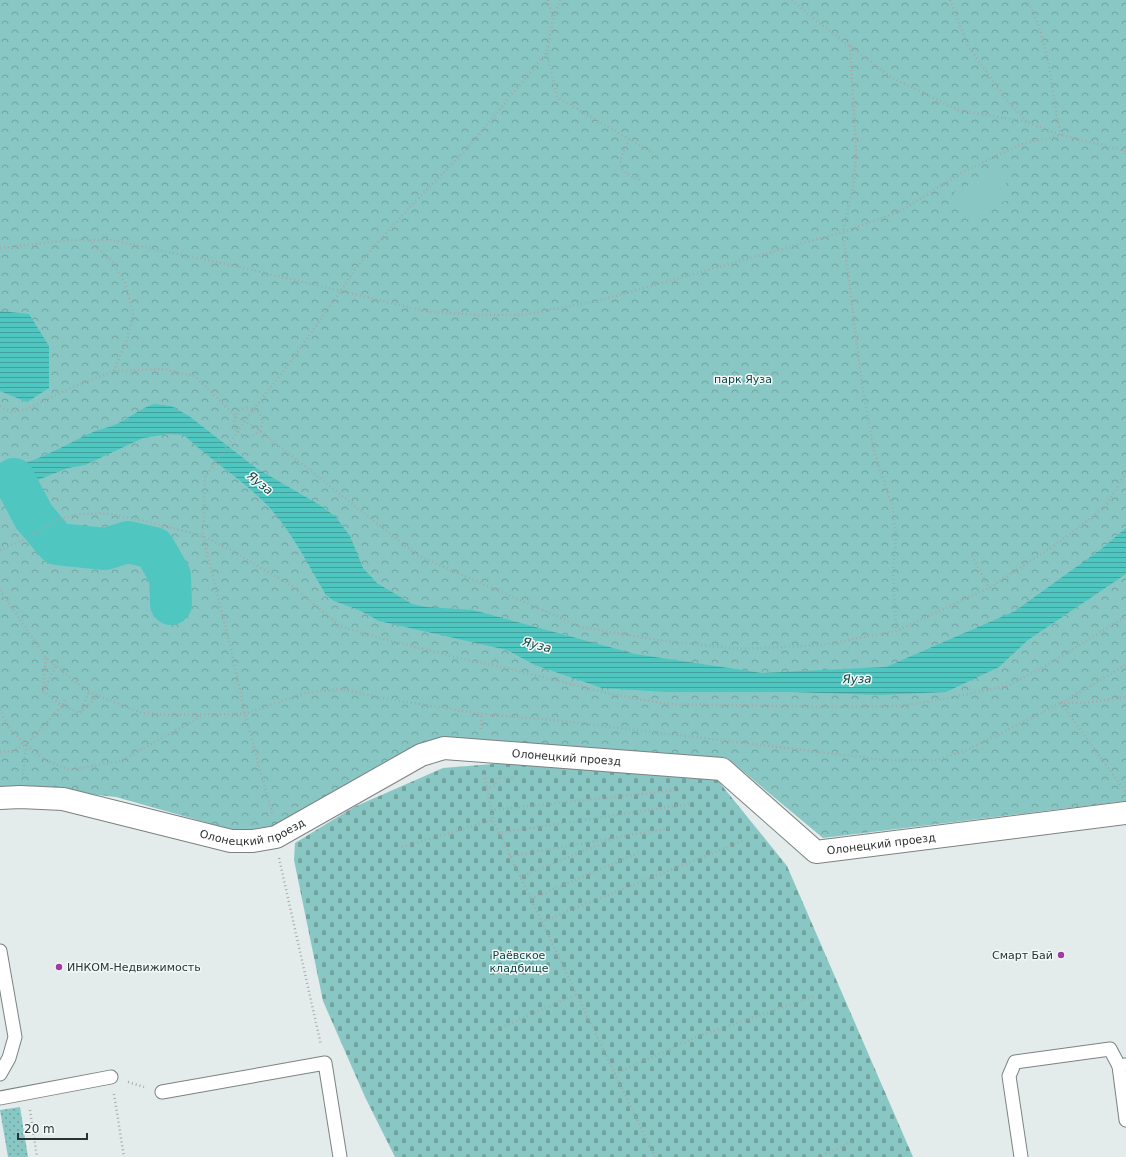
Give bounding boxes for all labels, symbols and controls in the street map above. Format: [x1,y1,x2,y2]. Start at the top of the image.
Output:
park label: парк Яуза [714,373,772,386]
water label: Яуза [243,468,276,498]
water label: Яуза [520,634,553,656]
water label: Яуза [841,672,872,686]
street label: Олонецкий проезд [511,747,622,768]
street label: Олонецкий проезд [198,815,308,848]
street label: Олонецкий проезд [826,830,937,857]
park label: Раёвское кладбище [489,949,549,975]
place label: Смарт Бай [992,949,1053,962]
marker: Смарт Бай [1056,950,1066,960]
place label: ИНКОМ-Недвижимость [67,961,201,974]
marker: ИНКОМ-Недвижимость [54,962,64,972]
scale bar [18,1115,87,1141]
text: 20 m [24,1122,55,1136]

